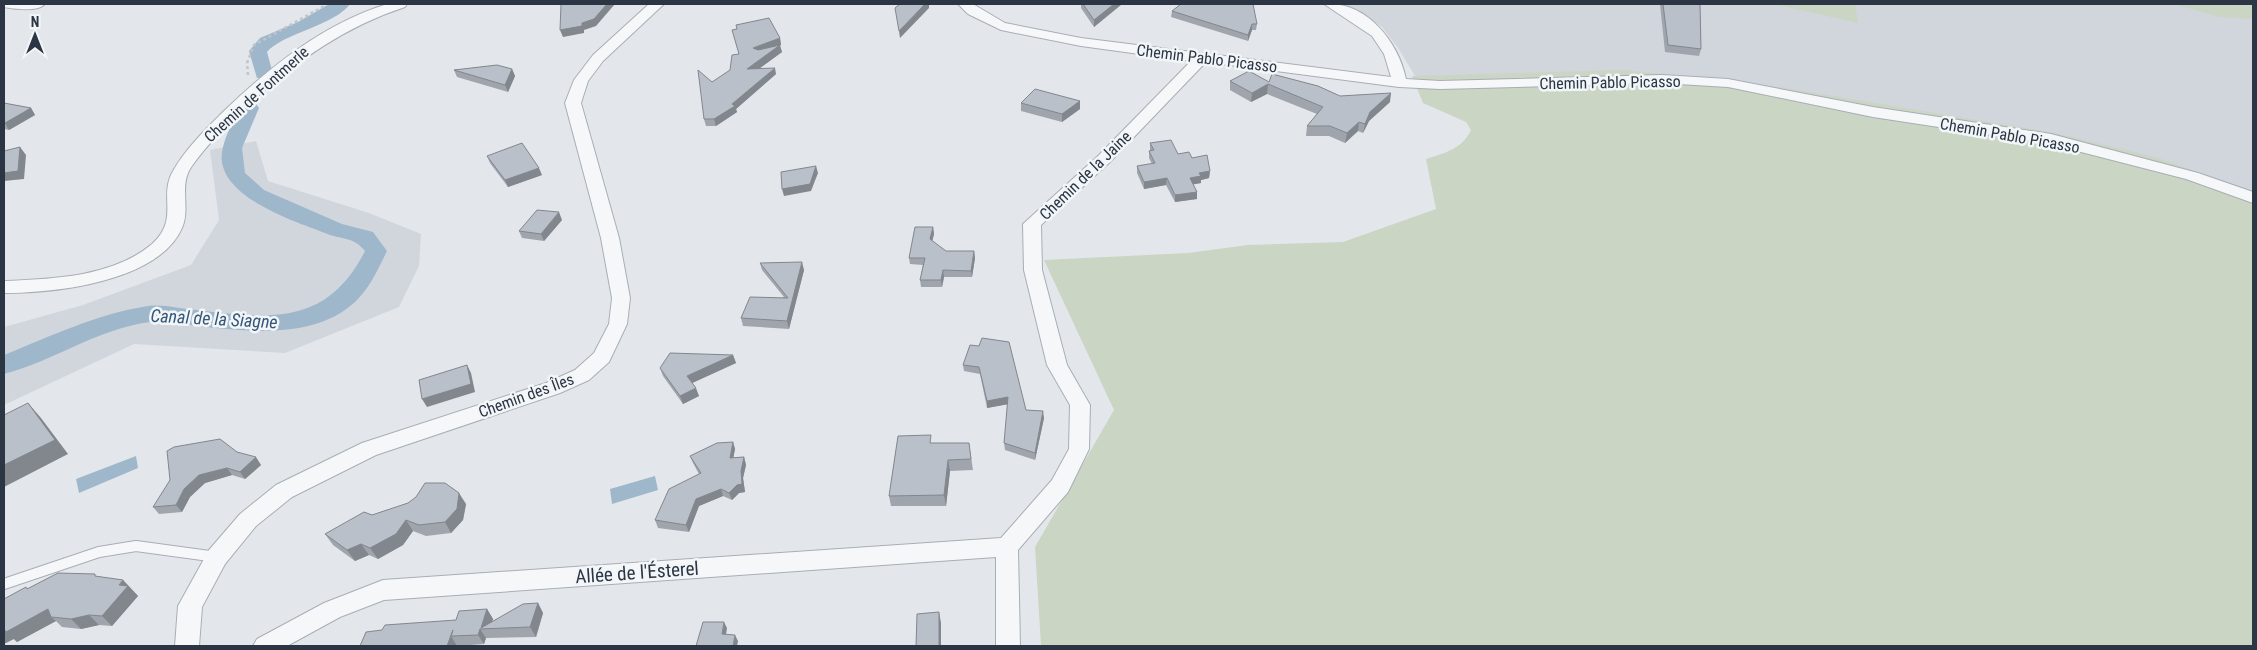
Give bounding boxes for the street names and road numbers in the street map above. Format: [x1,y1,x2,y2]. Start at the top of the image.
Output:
street label: Chemin Pablo Picasso [1136,40,1278,77]
street label: Chemin de Fontmerle [200,42,313,146]
street label: Chemin Pablo Picasso [1539,72,1681,93]
street label: Chemin Pablo Picasso [1939,114,2081,157]
street label: Chemin de la Jaine [1036,127,1135,224]
street label: Chemin des Îles [476,369,577,422]
street label: Allée de l'Ésterel [575,557,700,588]

